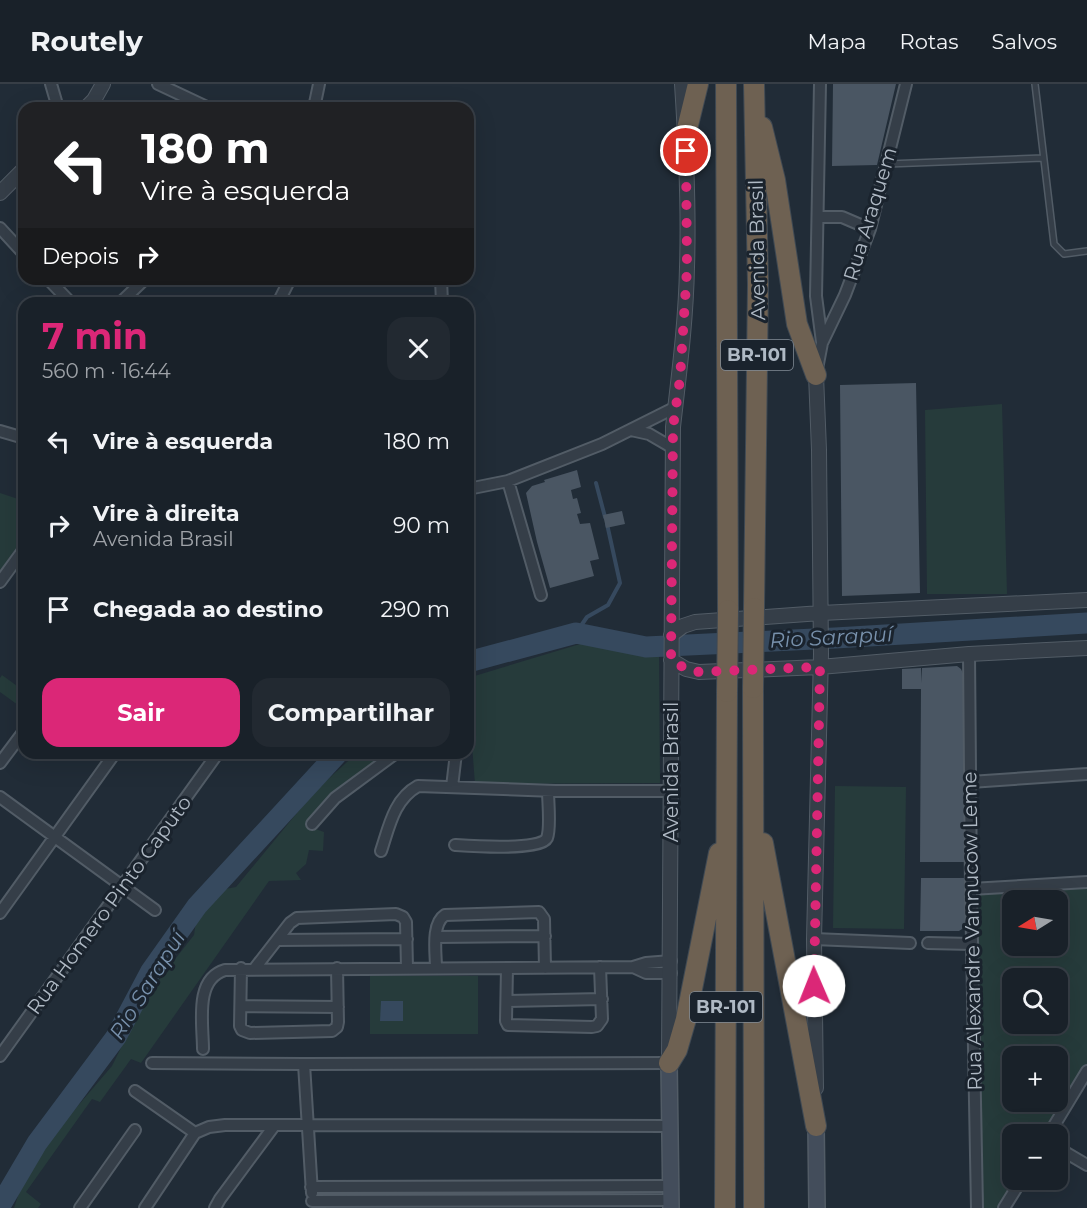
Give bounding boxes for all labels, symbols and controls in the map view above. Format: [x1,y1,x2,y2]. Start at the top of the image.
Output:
text: Routely [30,24,143,58]
text: Mapa [807,29,866,54]
text: Rotas [899,29,959,54]
text: Salvos [992,29,1057,54]
text: 180 m [141,122,270,174]
pin [660,125,711,176]
icon: left [42,126,120,204]
icon: arrive [669,134,702,167]
street label: Rua Araquem [838,144,902,284]
text: Vire à esquerda [141,174,350,207]
street label: Avenida Brasil [744,180,770,320]
icon: right [131,240,164,273]
text: Depois [42,243,119,270]
text: 7 min [42,314,148,358]
button: close [387,317,450,380]
road number: BR-101 [721,340,793,370]
text: 560 m · 16:44 [42,359,171,383]
icon: left [42,425,75,458]
text: Vire à esquerda [93,428,273,455]
text: 180 m [384,428,450,455]
text: Vire à direita [93,500,240,527]
icon: right [42,509,75,542]
text: 90 m [393,512,450,539]
text: Avenida Brasil [93,527,234,551]
icon: arrive [42,593,75,626]
text: Chegada ao destino [93,596,323,623]
text: 290 m [380,596,450,623]
water label: Rio Sarapuí [769,621,896,653]
button: Sair [42,678,240,747]
button: Compartilhar [252,678,450,747]
street label: Avenida Brasil [659,702,683,842]
street label: Rua Alexandre Vannucow Leme [957,771,987,1091]
street label: Rua Homero Pinto Caputo [22,791,196,1019]
north arrow [1002,890,1068,956]
map controls [1002,890,1068,1190]
water label: Rio Sarapuí [104,923,192,1044]
position arrow [782,954,846,1018]
button: search [1002,968,1068,1034]
road number: BR-101 [690,992,762,1022]
button: + [1002,1046,1068,1112]
button: − [1002,1124,1068,1190]

